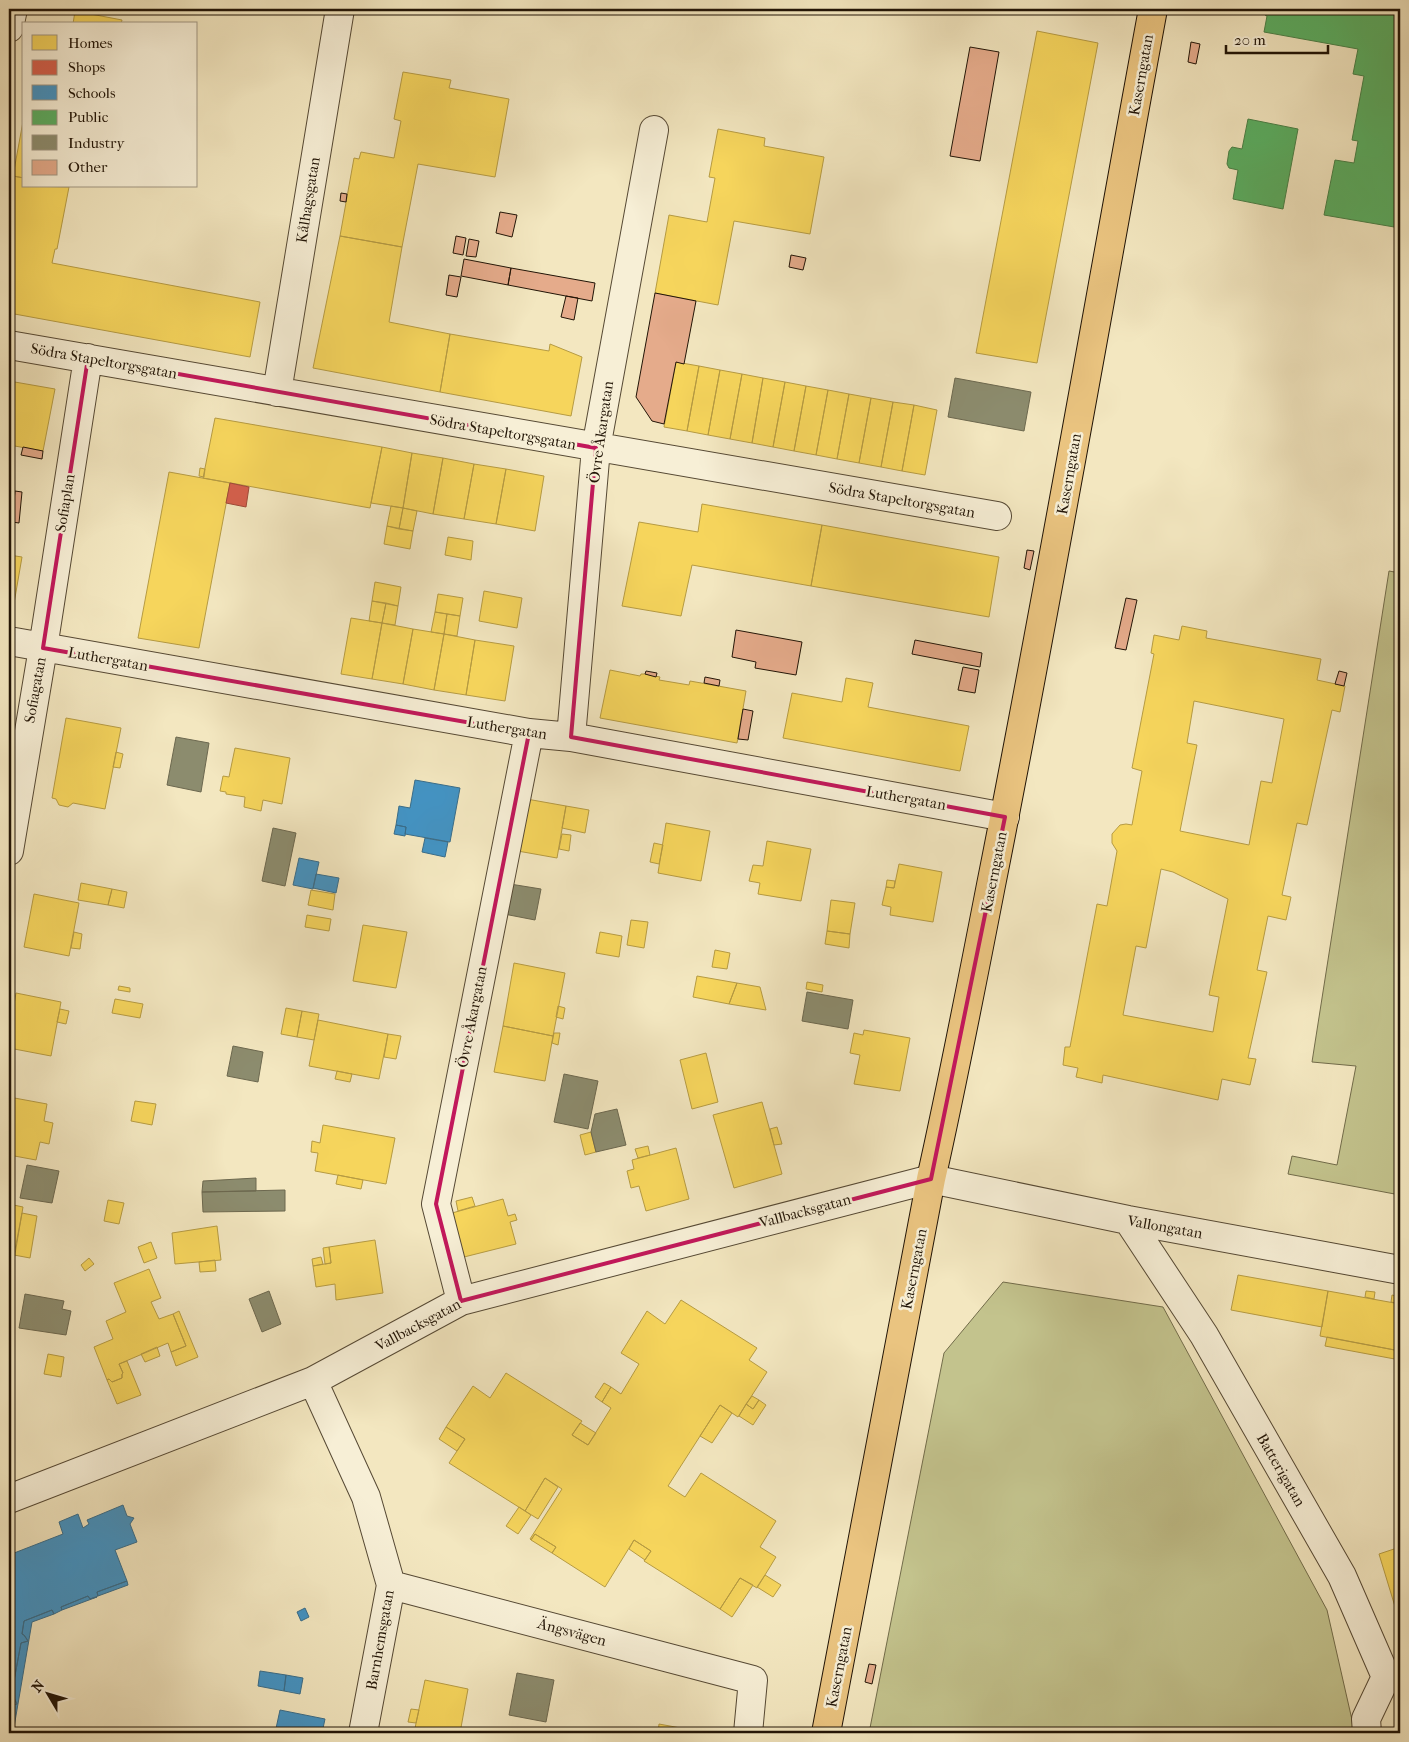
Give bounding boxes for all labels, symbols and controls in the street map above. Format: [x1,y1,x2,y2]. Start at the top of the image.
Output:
legend [22,22,198,188]
scale bar [1226,22,1329,54]
text: 20 m [1234,31,1266,49]
street label: Kaserngatan [1125,33,1157,117]
text: Homes [68,34,113,52]
text: Shops [68,58,106,76]
text: Schools [68,84,116,102]
text: Public [68,108,109,126]
text: Industry [68,134,125,152]
street label: Kålhagsgatan [292,155,324,244]
text: Other [68,158,108,176]
street label: Södra Stapeltorgsgatan [29,339,179,383]
street label: Övre Åkargatan [585,379,617,484]
street label: Södra Stapeltorgsgatan [428,410,578,454]
street label: Kaserngatan [1053,432,1085,516]
street label: Sofiaplan [52,472,79,533]
street label: Södra Stapeltorgsgatan [827,478,977,522]
street label: Luthergatan [67,643,150,675]
street label: Sofiagatan [20,655,50,724]
street label: Luthergatan [466,713,549,743]
street label: Luthergatan [865,782,948,814]
street label: Kaserngatan [977,830,1011,914]
street label: Övre Åkargatan [453,964,491,1069]
street label: Vallbacksgatan [756,1190,853,1232]
street label: Vallongatan [1125,1211,1204,1243]
street label: Kaserngatan [897,1227,931,1311]
street label: Vallbacksgatan [371,1295,464,1356]
street label: Batterigatan [1253,1430,1309,1510]
street label: Barnhemsgatan [362,1588,398,1692]
street label: Ängsvägen [535,1614,609,1650]
street label: Kaserngatan [822,1625,856,1709]
north arrow [22,1670,72,1720]
text: N [28,1677,48,1696]

